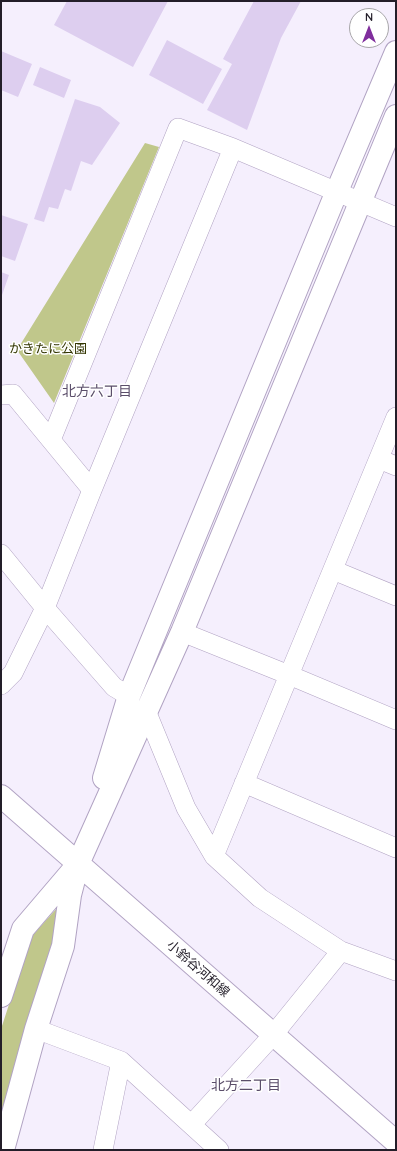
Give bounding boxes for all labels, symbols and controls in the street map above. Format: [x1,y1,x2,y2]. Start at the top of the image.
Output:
north arrow [349,8,389,48]
text: N [365,10,373,24]
park label: かきたに公園 [9,341,87,357]
district label: 北方六丁目 [62,384,132,400]
street label: 小鈴谷河和線 [163,938,233,1000]
district label: 北方二丁目 [211,1078,281,1094]

